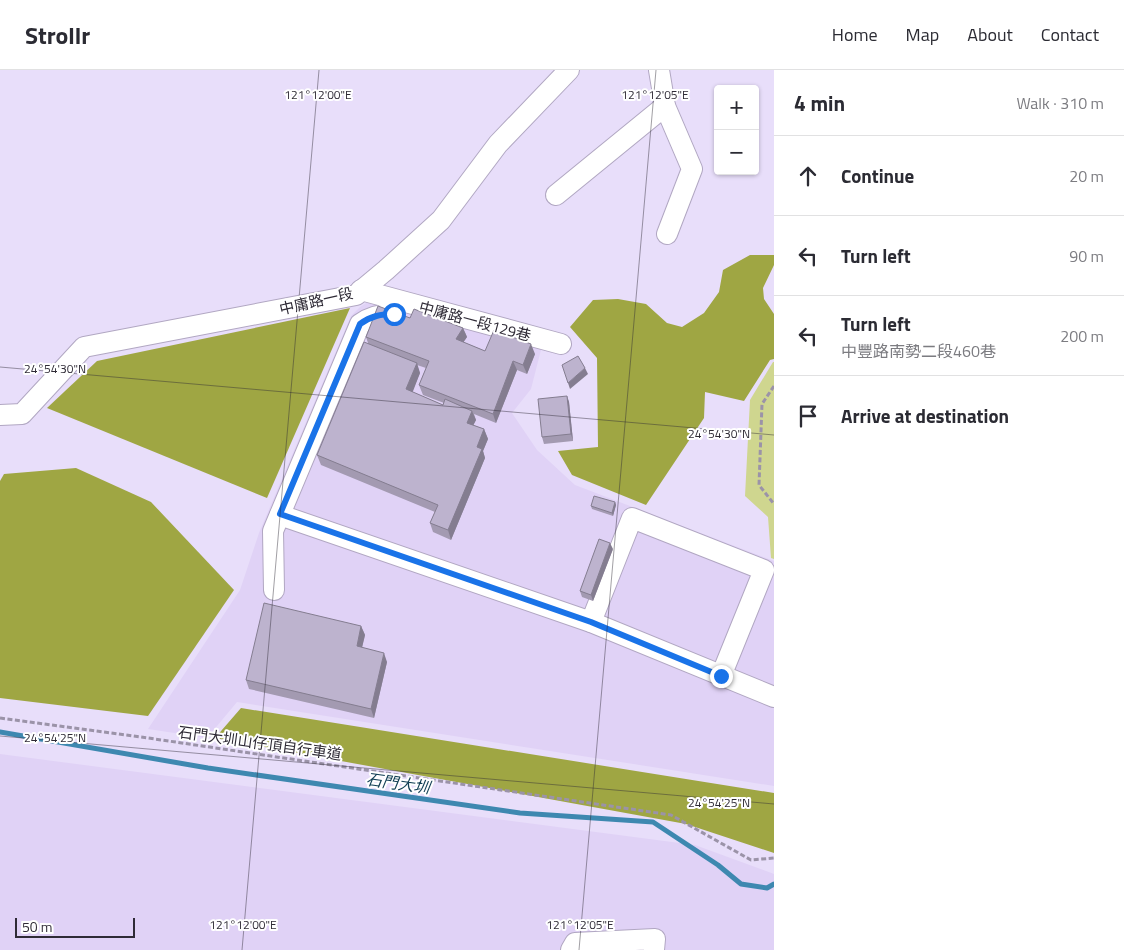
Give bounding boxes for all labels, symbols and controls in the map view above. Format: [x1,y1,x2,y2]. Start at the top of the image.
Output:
text: Strollr [25,17,90,53]
text: Home [832,21,878,48]
text: Map [906,21,939,48]
text: About [967,21,1013,48]
text: Contact [1041,21,1099,48]
text: 121°12'00"E [284,85,352,104]
text: 121°12'05"E [621,85,689,104]
map controls [714,85,759,175]
button: + [714,85,759,130]
text: 4 min [794,87,845,119]
text: Walk · 310 m [1016,91,1104,115]
button: − [714,130,759,175]
text: Continue [841,161,914,190]
icon: ahead [794,162,822,190]
text: 20 m [1069,164,1104,188]
text: Turn left [841,241,911,270]
icon: left [794,242,822,270]
text: 90 m [1069,244,1104,268]
street label: 中庸路一段 [277,281,355,321]
street label: 中庸路一段129巷 [416,295,534,347]
route start [383,303,406,326]
text: Turn left [841,309,911,338]
icon: left [794,322,822,350]
text: 200 m [1060,324,1104,348]
text: 中豐路南勢二段460巷 [841,339,996,363]
text: 24°54'30"N [24,359,86,378]
text: Arrive at destination [841,401,1009,430]
icon: arrive [794,402,822,430]
text: 24°54'30"N [688,424,750,443]
route end [710,665,733,688]
street label: 石門大圳山仔頂自行車道 [177,720,343,766]
text: 24°54'25"N [24,728,86,747]
water label: 石門大圳 [365,767,433,800]
text: 24°54'25"N [688,793,750,812]
scale bar [15,915,135,938]
text: 121°12'00"E [209,915,277,934]
text: 121°12'05"E [546,915,614,934]
text: 50 m [22,916,52,937]

